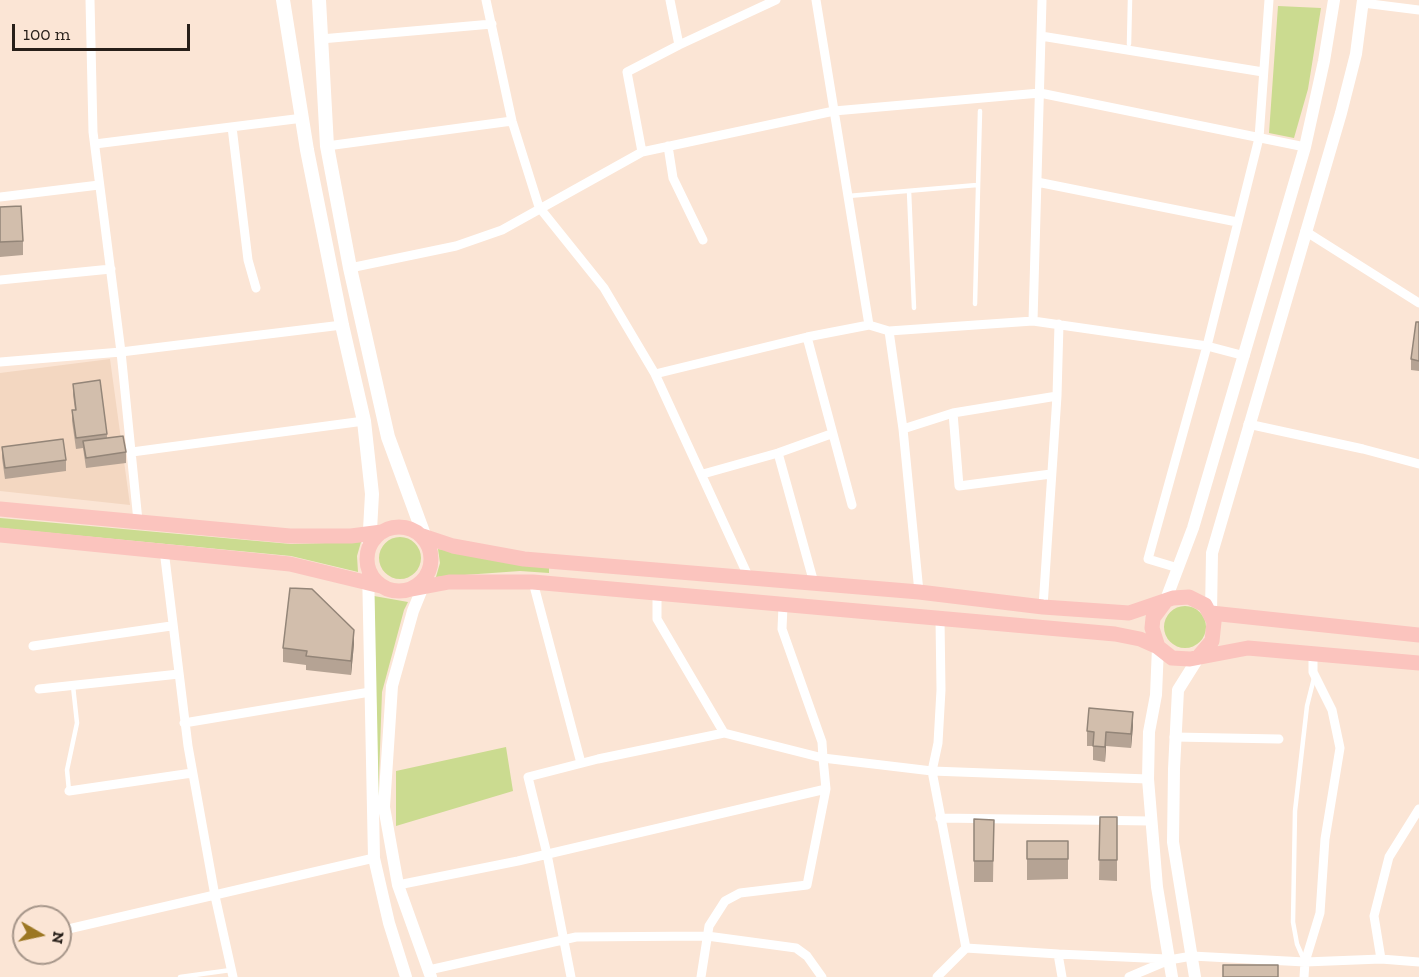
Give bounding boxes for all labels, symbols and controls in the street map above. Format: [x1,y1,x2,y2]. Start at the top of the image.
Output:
scale bar [15,12,194,50]
text: 100 m [23,23,70,45]
north arrow [12,905,72,965]
text: N [48,930,69,945]

